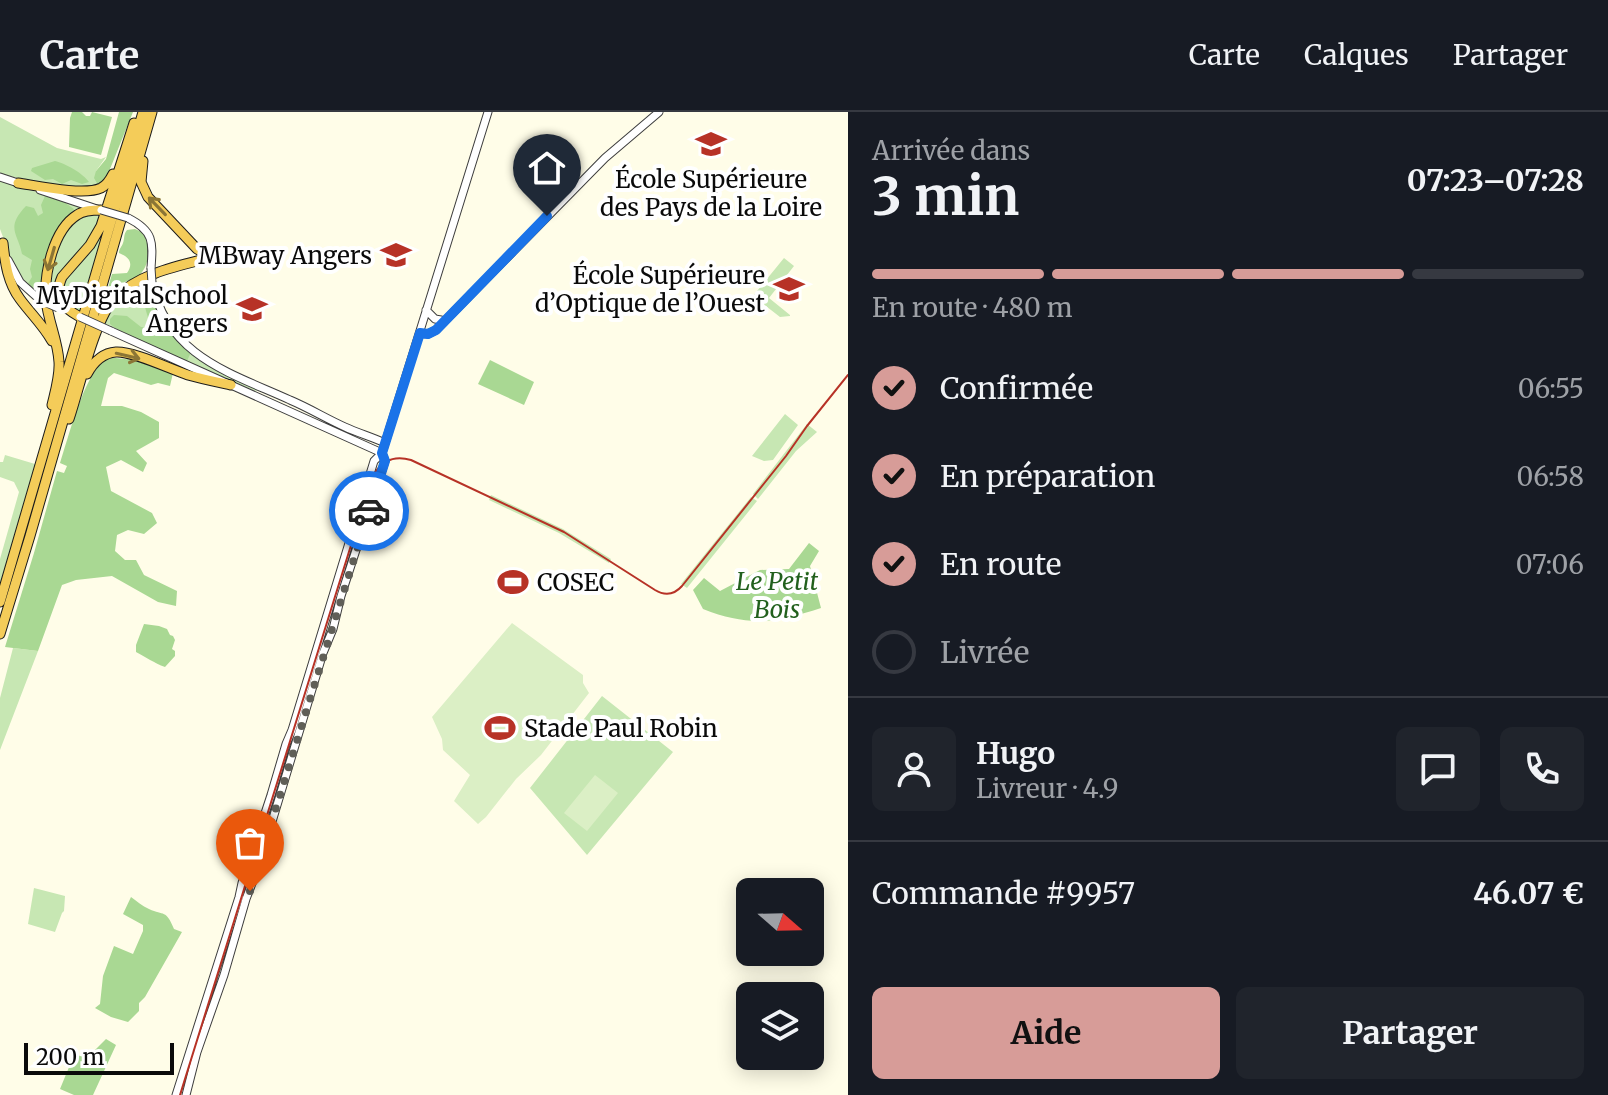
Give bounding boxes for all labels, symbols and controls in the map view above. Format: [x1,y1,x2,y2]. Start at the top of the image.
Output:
text: Carte [40,32,139,79]
text: Carte [1189,37,1260,73]
text: Calques [1304,37,1409,73]
text: Partager [1453,37,1568,73]
school or university icon: École Supérieure des Pays de la Loire [694,127,728,161]
pin [513,134,581,216]
text: Arrivée dans [872,134,1030,167]
icon: home [525,146,569,190]
text: 07:23–07:28 [1407,161,1584,199]
place label: École Supérieure des Pays de la Loire [600,163,822,223]
text: 3 min [872,164,1019,229]
one-way arrow [148,196,167,216]
school or university icon: MBway Angers [379,238,413,272]
place label: MBway Angers [198,240,372,271]
one-way arrow [43,246,58,272]
place label: École Supérieure d’Optique de l’Ouest [535,259,766,319]
school or university icon: École Supérieure d’Optique de l’Ouest [772,272,806,306]
place label: MyDigitalSchool Angers [36,280,228,339]
text: En route · 480 m [872,291,1073,324]
school or university icon: MyDigitalSchool Angers [235,292,269,326]
one-way arrow [114,349,140,364]
icon: check [872,366,916,410]
text: Confirmée [940,369,1093,407]
text: 06:55 [1518,372,1584,405]
icon: check [872,454,916,498]
text: En préparation [940,457,1155,495]
text: 06:58 [1517,460,1584,493]
courier [329,471,409,551]
icon: car [347,489,391,533]
icon: check [872,542,916,586]
text: En route [940,545,1061,583]
text: 07:06 [1516,548,1584,581]
sports icon: COSEC [496,565,530,599]
park label: Le Petit Bois [736,566,819,625]
place label: COSEC [537,567,614,598]
text: Livrée [940,633,1029,671]
sports icon: Stade Paul Robin [483,711,517,745]
place label: Stade Paul Robin [524,713,718,744]
button: person [872,727,956,811]
button: chat [1396,727,1480,811]
button: phone [1500,727,1584,811]
text: Hugo [976,734,1055,772]
text: Livreur · 4.9 [976,772,1118,805]
pin [216,809,284,891]
icon: bag [228,821,272,865]
text: Commande #9957 [872,874,1135,912]
text: 46.07 € [1473,874,1584,912]
north arrow [736,878,824,966]
map controls [736,878,824,1070]
button: layers [736,982,824,1070]
button: Aide [872,987,1220,1079]
button: Partager [1236,987,1584,1079]
scale bar [24,1039,174,1075]
text: 200 m [36,1043,104,1071]

